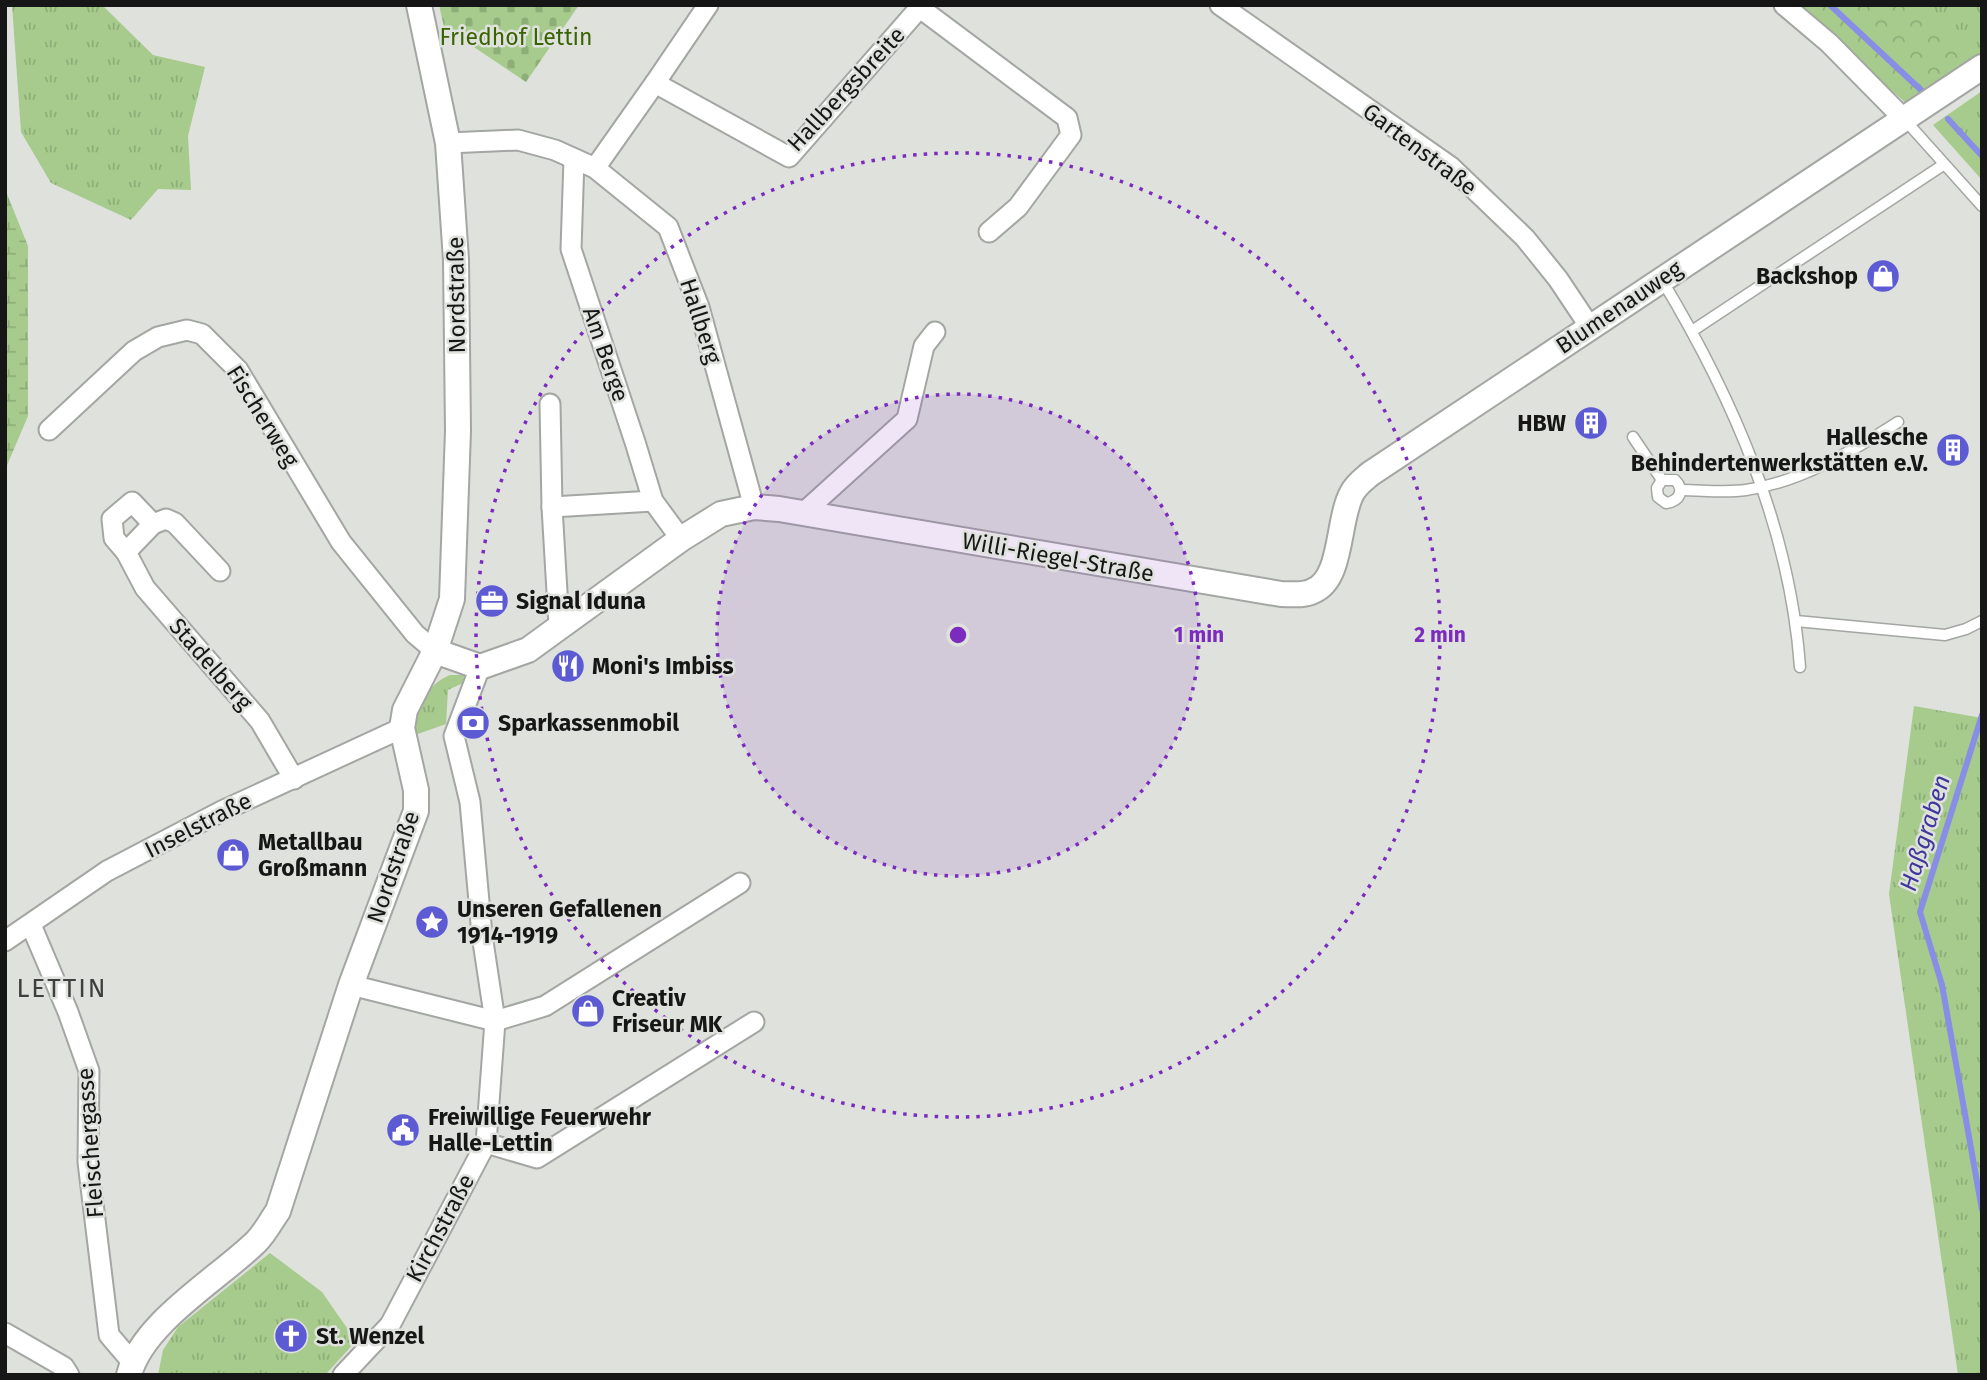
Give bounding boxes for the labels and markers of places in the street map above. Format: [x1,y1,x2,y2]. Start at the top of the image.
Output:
shop icon: Backshop [1864,257,1902,295]
place label: Backshop [1756,262,1858,290]
building icon: HBW [1572,404,1610,442]
place label: HBW [1517,409,1567,437]
place label: Hallesche Behindertenwerkstätten e.V. [1631,423,1928,477]
building icon: Hallesche Behindertenwerkstätten e.V. [1934,431,1972,469]
office icon: Signal Iduna [473,582,511,620]
place label: Signal Iduna [516,587,646,615]
centre of rings [946,623,970,647]
restaurant icon: Moni's Imbiss [549,647,587,685]
place label: Moni's Imbiss [592,652,734,680]
bank icon: Sparkassenmobil [454,704,492,742]
place label: Sparkassenmobil [498,709,679,737]
place label: Metallbau Großmann [258,828,367,882]
shop icon: Metallbau Großmann [214,836,252,874]
place label: Unseren Gefallenen 1914-1919 [457,895,662,949]
place icon: Unseren Gefallenen 1914-1919 [413,903,451,941]
place label: Creativ Friseur MK [612,984,723,1038]
shop icon: Creativ Friseur MK [569,992,607,1030]
place label: Freiwillige Feuerwehr Halle-Lettin [428,1103,652,1157]
public building icon: Freiwillige Feuerwehr Halle-Lettin [384,1111,422,1149]
church icon: St. Wenzel [272,1317,310,1355]
place label: St. Wenzel [316,1322,424,1350]

